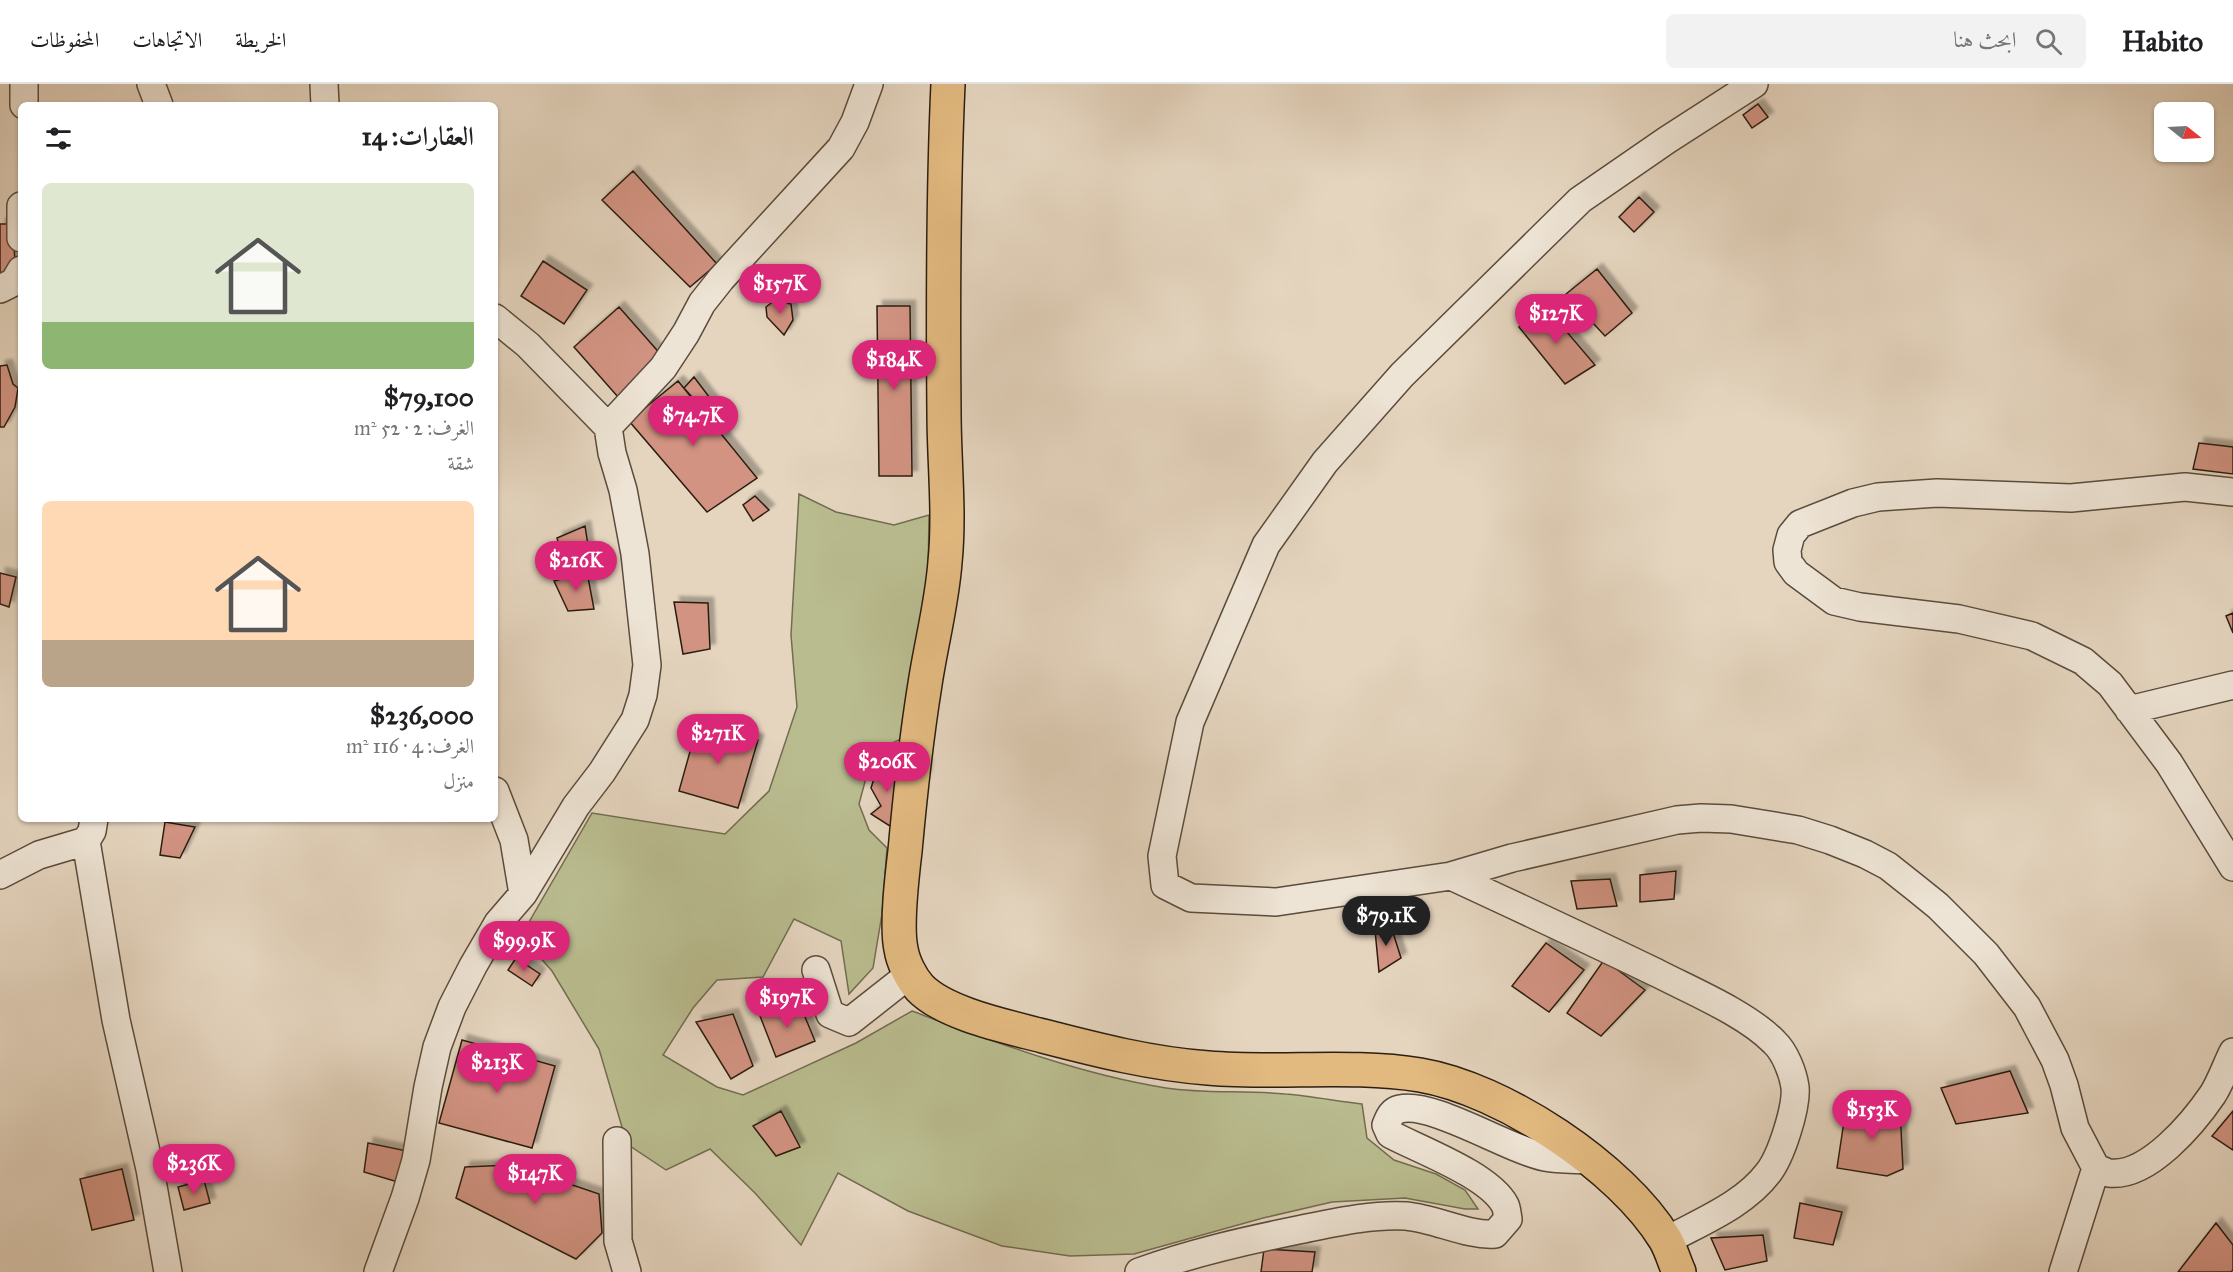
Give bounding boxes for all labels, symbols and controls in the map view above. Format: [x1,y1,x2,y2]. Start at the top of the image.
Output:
search box [1666,14,2086,68]
text: Habito [2122,24,2203,59]
icon: search [2032,25,2065,58]
text: ابحث هنا [1953,26,2017,53]
text: المحفوظات [30,27,99,53]
text: الاتجاهات [132,27,202,53]
text: الخريطة [235,27,286,53]
north arrow [2154,102,2214,162]
map controls [2154,102,2214,162]
text: العقارات: 14 [362,120,474,152]
icon: filters [42,122,75,155]
icon: home [204,222,312,330]
pin: $157K [738,264,822,315]
text: $157K [753,271,807,295]
pin: $127K [1514,294,1598,345]
text: $127K [1529,301,1583,325]
pin: $184K [852,340,936,391]
text: $184K [866,347,922,371]
text: $79,100 [383,381,474,413]
pin: $74.7K [644,396,742,447]
text: $74.7K [662,403,724,427]
text: الغرف: 2 · 52 m² [354,416,474,440]
text: شقة [448,451,474,475]
icon: home [204,540,312,648]
pin: $216K [534,541,618,592]
text: $216K [549,548,603,572]
text: $236,000 [370,699,474,731]
pin: $271K [676,714,760,765]
text: $271K [691,721,745,745]
text: الغرف: 4 · 116 m² [346,734,474,758]
pin: $206K [845,742,929,793]
text: $206K [858,749,916,773]
text: منزل [443,769,474,793]
pin: $79.1K [1337,896,1435,947]
text: $79.1K [1356,903,1416,927]
pin: $99.9K [475,921,573,972]
text: $99.9K [493,928,555,952]
pin: $197K [745,978,829,1029]
text: $197K [759,985,815,1009]
pin: $213K [455,1043,539,1094]
text: $213K [471,1050,523,1074]
pin: $153K [1830,1090,1914,1141]
text: $153K [1846,1097,1898,1121]
pin: $236K [152,1144,236,1195]
text: $236K [167,1151,221,1175]
pin: $147K [493,1154,577,1205]
text: $147K [507,1161,563,1185]

